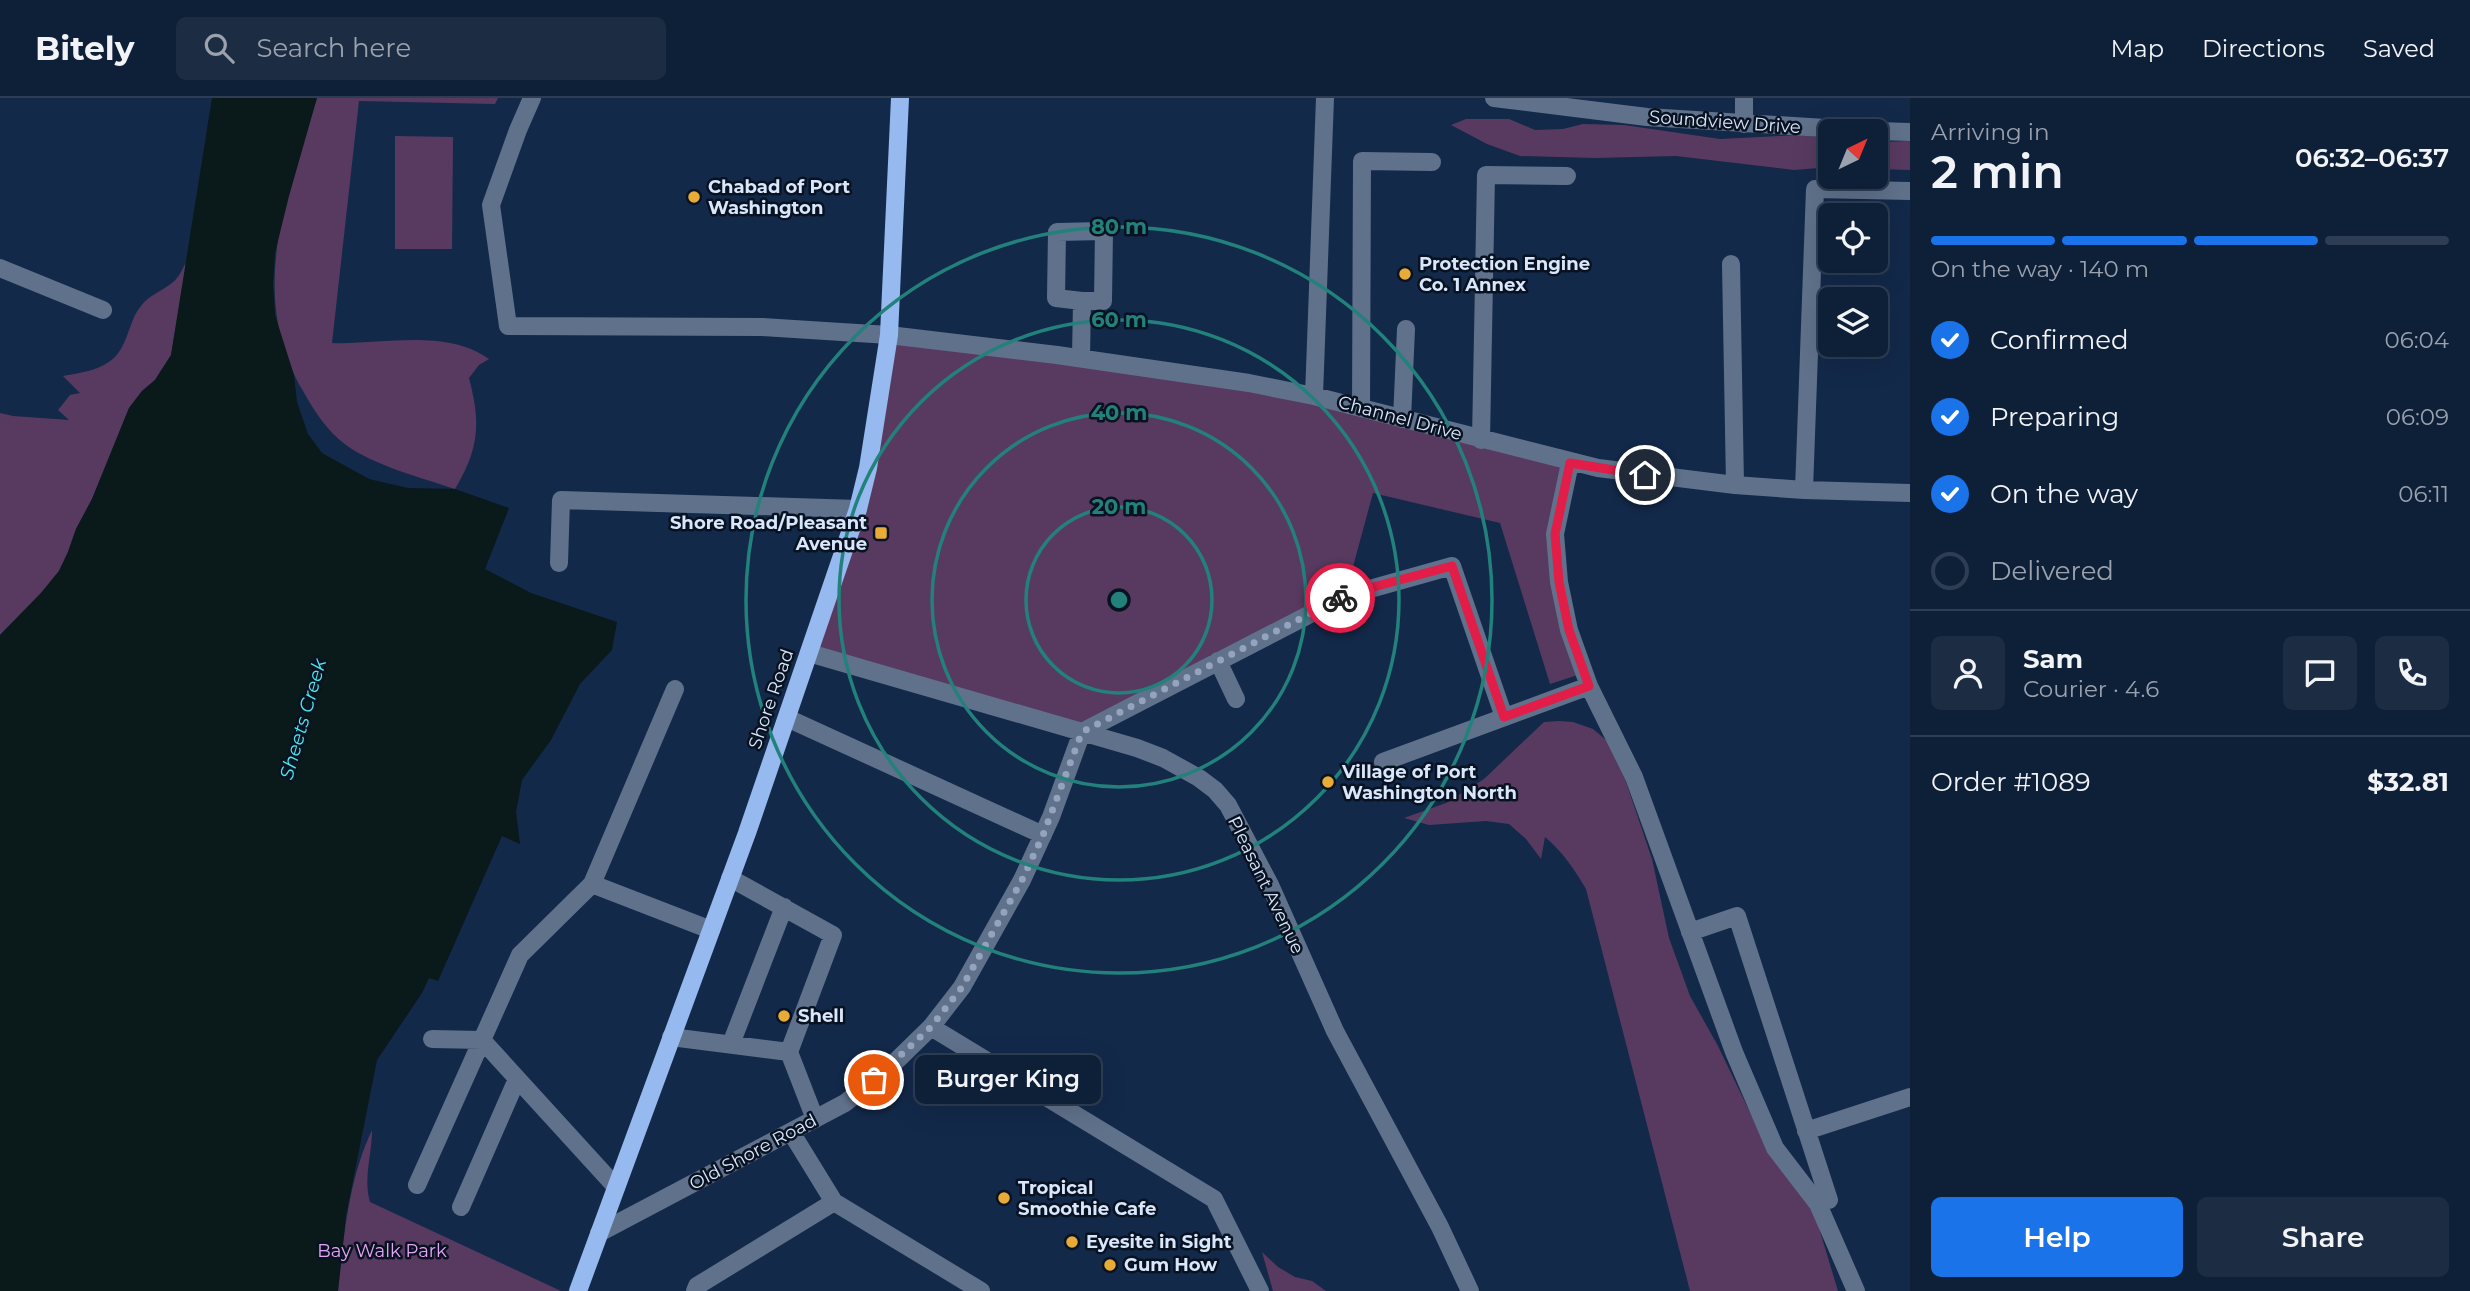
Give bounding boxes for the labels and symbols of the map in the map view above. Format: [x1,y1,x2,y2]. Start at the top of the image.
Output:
street label: Soundview Drive [1649,106,1802,138]
north arrow [1818,119,1888,189]
place label: Chabad of Port Washington [708,176,850,219]
marker: Chabad of Port Washington [686,189,702,205]
text: 80 m [1091,214,1147,239]
place label: Protection Engine Co. 1 Annex [1419,253,1590,296]
marker: Protection Engine Co. 1 Annex [1397,266,1413,282]
text: 60 m [1091,307,1147,332]
street label: Channel Drive [1336,391,1465,445]
text: 40 m [1091,400,1147,425]
pin [1615,445,1675,505]
text: 20 m [1092,494,1146,519]
place label: Shore Road/Pleasant Avenue [670,512,867,555]
marker: Shore Road/Pleasant Avenue [873,525,889,541]
courier [1305,563,1375,633]
centre of rings [1107,588,1131,612]
street label: Shore Road [744,646,798,752]
water label: Sheets Creek [275,655,331,782]
place label: Village of Port Washington North [1341,761,1517,804]
marker: Village of Port Washington North [1320,774,1336,790]
street label: Pleasant Avenue [1223,813,1309,958]
place label: Shell [798,1005,844,1027]
marker: Shell [776,1008,792,1024]
pin [844,1050,904,1110]
callout: Burger King [916,1056,1102,1104]
street label: Old Shore Road [686,1109,820,1195]
place label: Tropical Smoothie Cafe [1018,1177,1156,1220]
marker: Tropical Smoothie Cafe [996,1190,1012,1206]
place label: Eyesite in Sight [1086,1231,1232,1253]
marker: Eyesite in Sight [1064,1234,1080,1250]
park label: Bay Walk Park [317,1240,447,1262]
place label: Gum How [1124,1254,1217,1276]
marker: Gum How [1102,1257,1118,1273]

